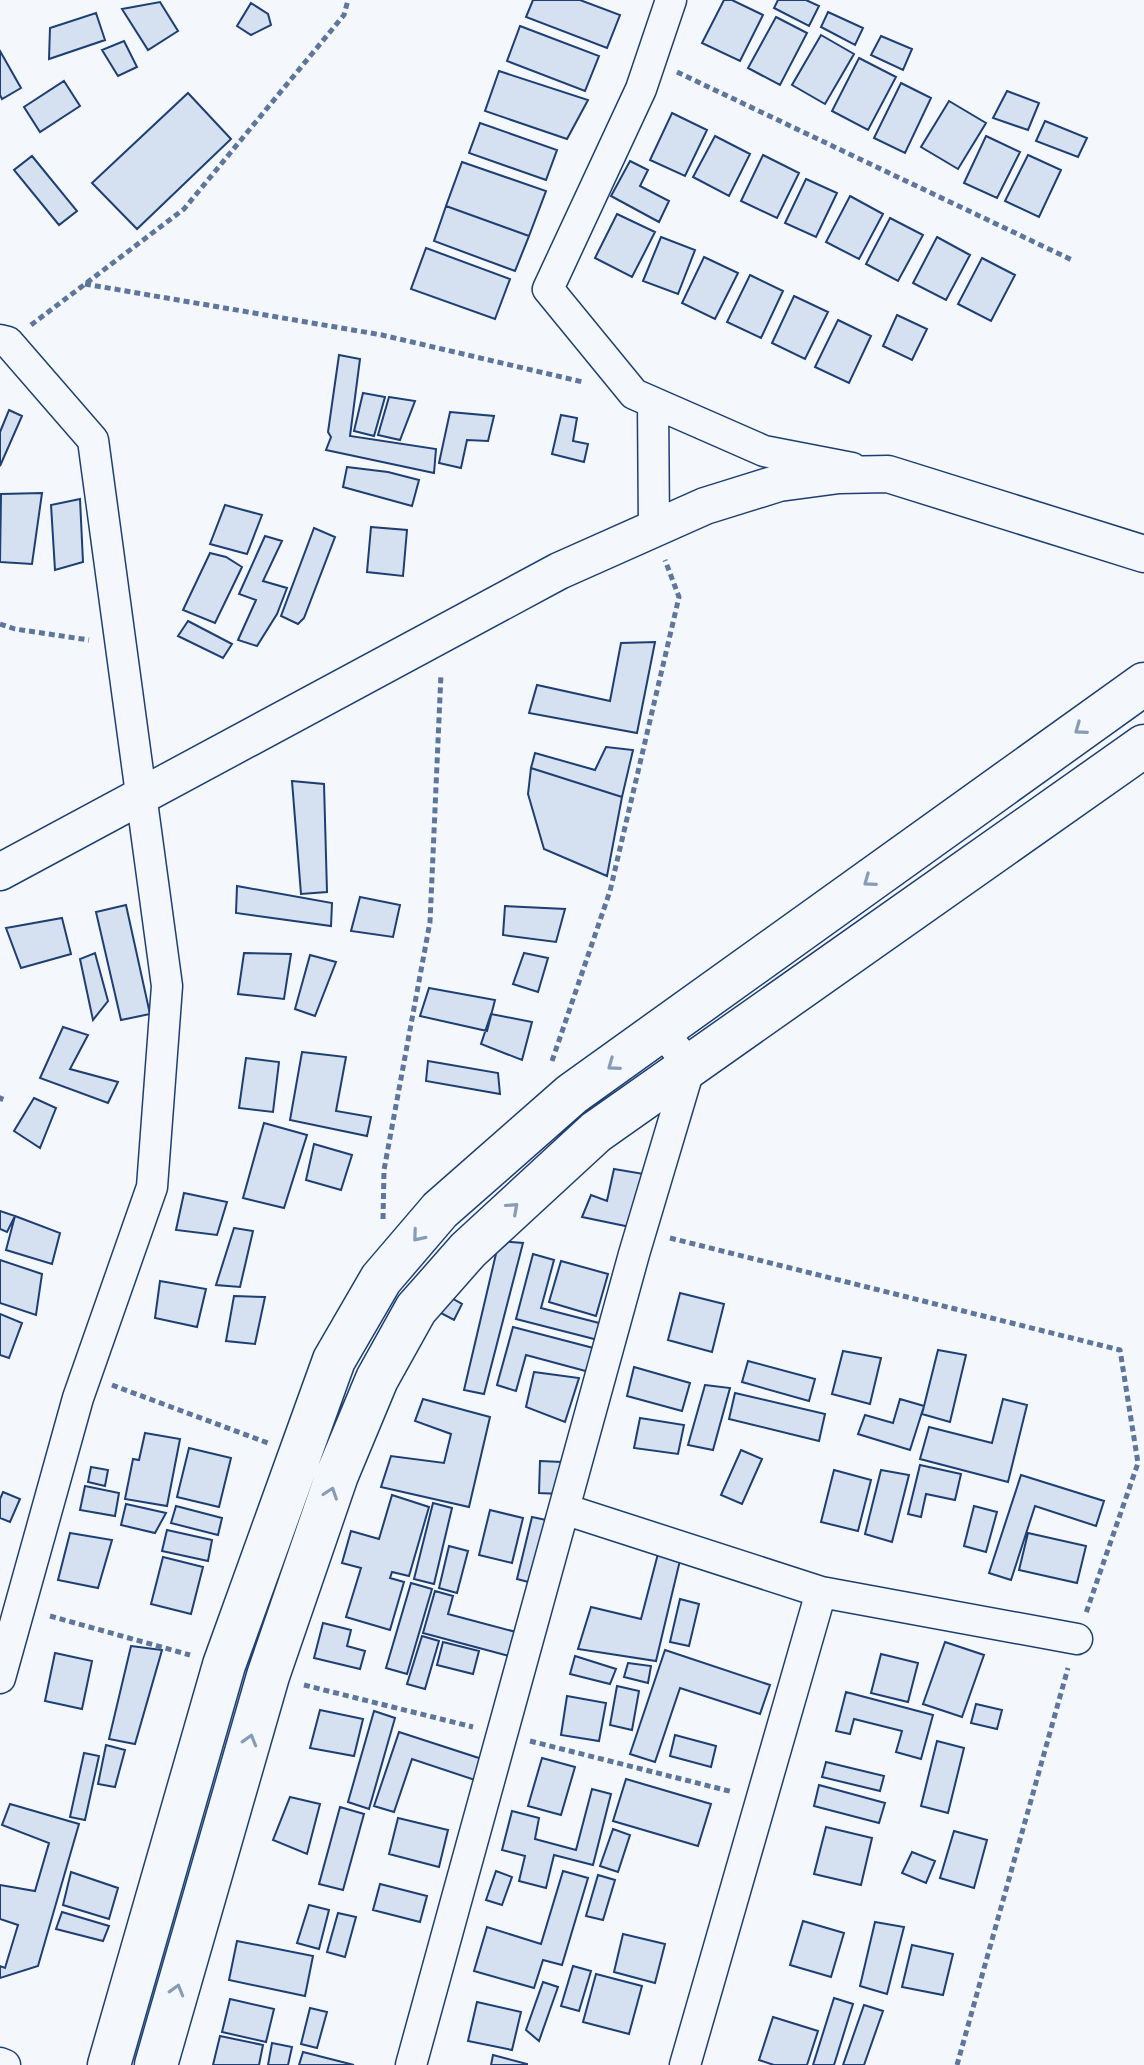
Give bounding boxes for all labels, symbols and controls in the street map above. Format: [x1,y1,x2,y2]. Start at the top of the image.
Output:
one-way arrow [1075,719,1089,734]
one-way arrow [864,871,878,886]
one-way arrow [607,1055,621,1070]
one-way arrow [504,1204,519,1218]
one-way arrow [413,1227,428,1241]
one-way arrow [321,1487,338,1501]
one-way arrow [241,1734,257,1748]
one-way arrow [168,1984,184,1998]

